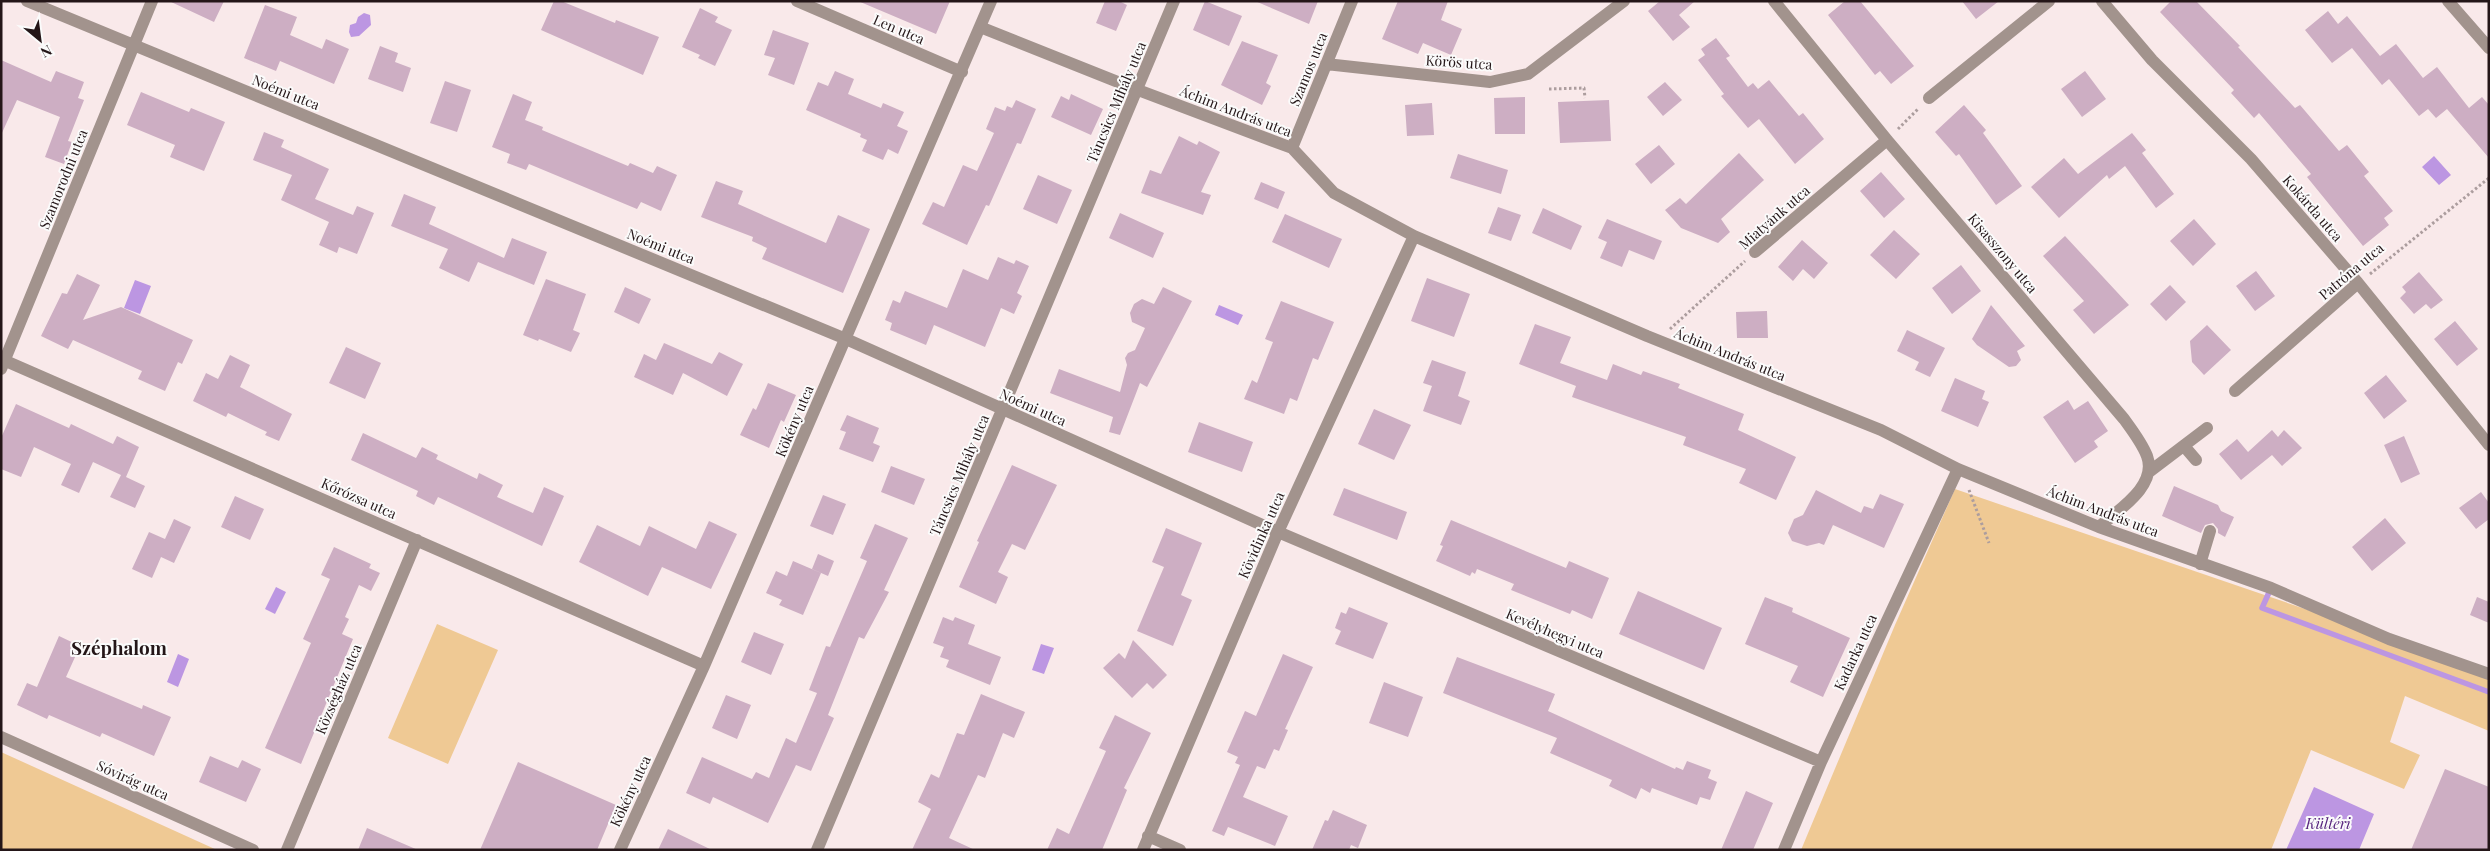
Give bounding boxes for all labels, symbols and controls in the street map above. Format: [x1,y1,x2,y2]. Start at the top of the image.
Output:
street label: Len utca [870,10,928,48]
north arrow [15,15,65,65]
street label: Szamos utca [1285,29,1331,109]
street label: Táncsics Mihály utca [1082,38,1150,166]
text: N [38,41,56,63]
street label: Körös utca [1425,50,1493,74]
street label: Noémi utca [249,70,323,114]
street label: Áchim András utca [1176,81,1295,141]
street label: Szamorodni utca [34,126,92,232]
street label: Kokárda utca [2279,171,2347,245]
street label: Miatyánk utca [1734,181,1814,253]
street label: Kisasszony utca [1964,209,2042,297]
street label: Noémi utca [624,224,698,268]
street label: Patróna utca [2315,238,2387,304]
street label: Áchim András utca [1671,323,1789,385]
street label: Kökény utca [770,382,818,460]
street label: Noémi utca [997,384,1069,430]
street label: Táncsics Mihály utca [925,411,993,539]
street label: Kőrózsa utca [318,473,400,523]
street label: Áchim András utca [2043,481,2162,541]
street label: Kövidinka utca [1233,489,1289,581]
street label: Kevélyhegyi utca [1503,604,1607,662]
street label: Kadarka utca [1829,611,1881,693]
district label: Széphalom [71,634,167,660]
street label: Községház utca [310,641,366,737]
street label: Kökény utca [605,752,655,830]
street label: Sóvirág utca [94,756,172,804]
water label: Kültéri [2304,813,2351,833]

